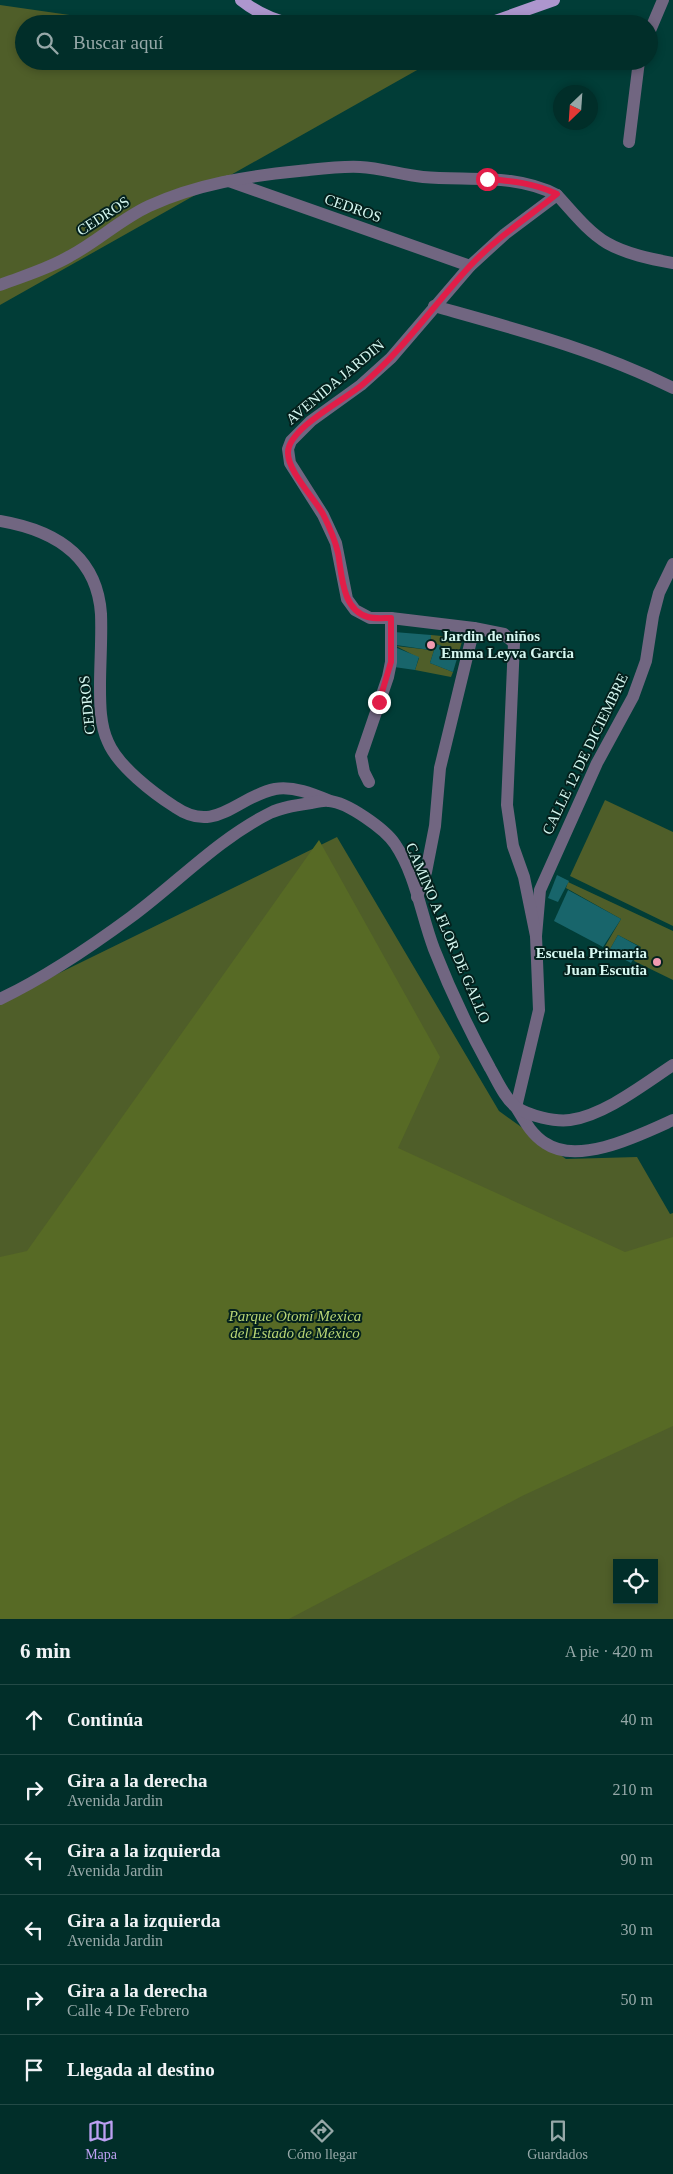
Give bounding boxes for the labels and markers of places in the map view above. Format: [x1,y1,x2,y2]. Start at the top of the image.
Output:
place label: Jardin de niños Emma Leyva Garcia [441,628,575,661]
marker: Jardin de niños Emma Leyva Garcia [425,639,437,651]
place label: Escuela Primaria Juan Escutia [536,945,647,978]
marker: Escuela Primaria Juan Escutia [651,956,663,968]

